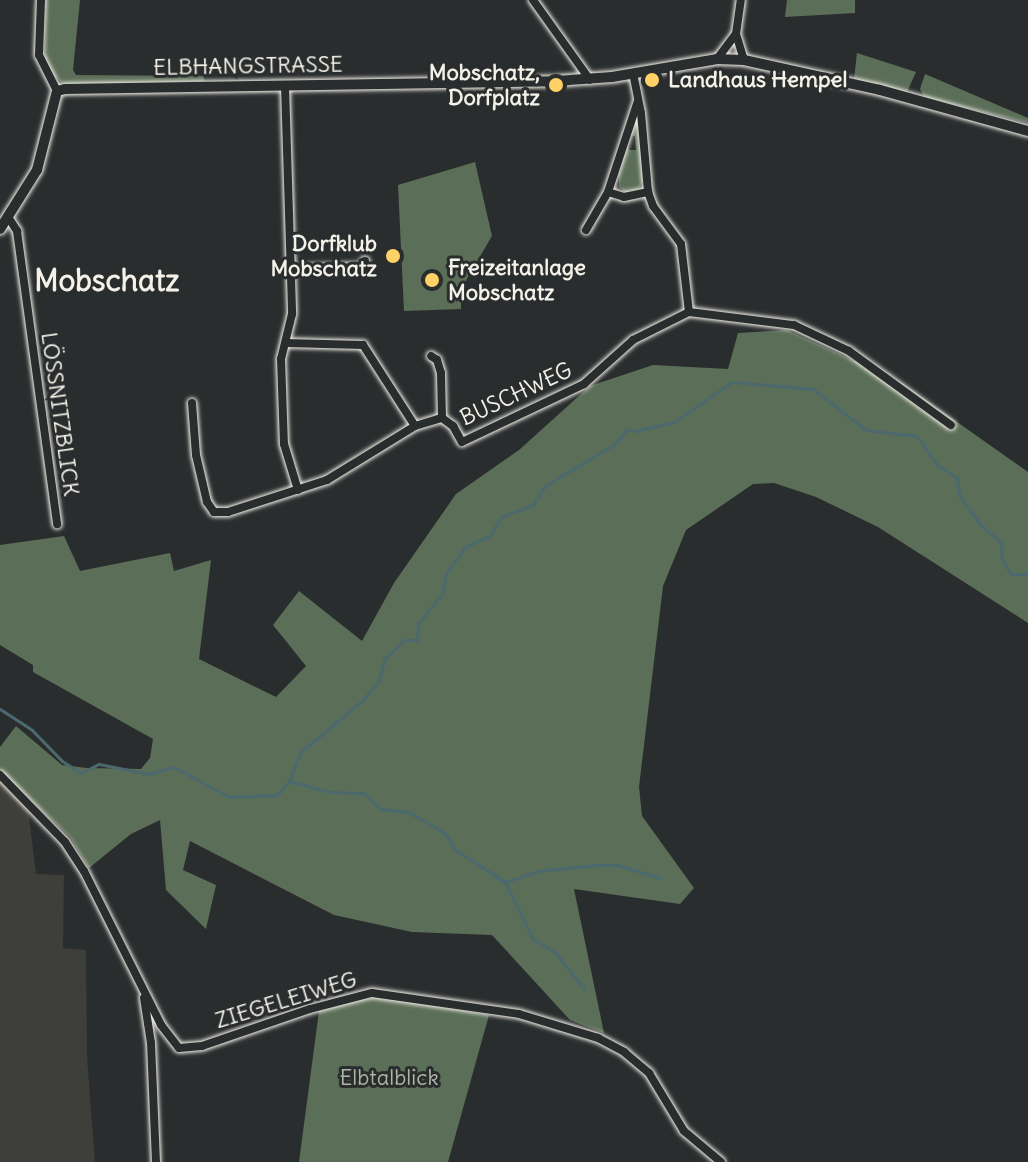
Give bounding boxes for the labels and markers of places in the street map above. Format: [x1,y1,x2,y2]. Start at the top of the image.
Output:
place label: Mobschatz, Dorfplatz [429,59,540,110]
place label: Landhaus Hempel [668,67,847,93]
marker: Landhaus Hempel [643,71,661,89]
marker: Mobschatz, Dorfplatz [547,76,565,94]
place label: Dorfklub Mobschatz [270,230,377,282]
marker: Dorfklub Mobschatz [384,247,402,265]
place label: Freizeitanlage Mobschatz [448,254,586,306]
marker: Freizeitanlage Mobschatz [423,271,441,289]

